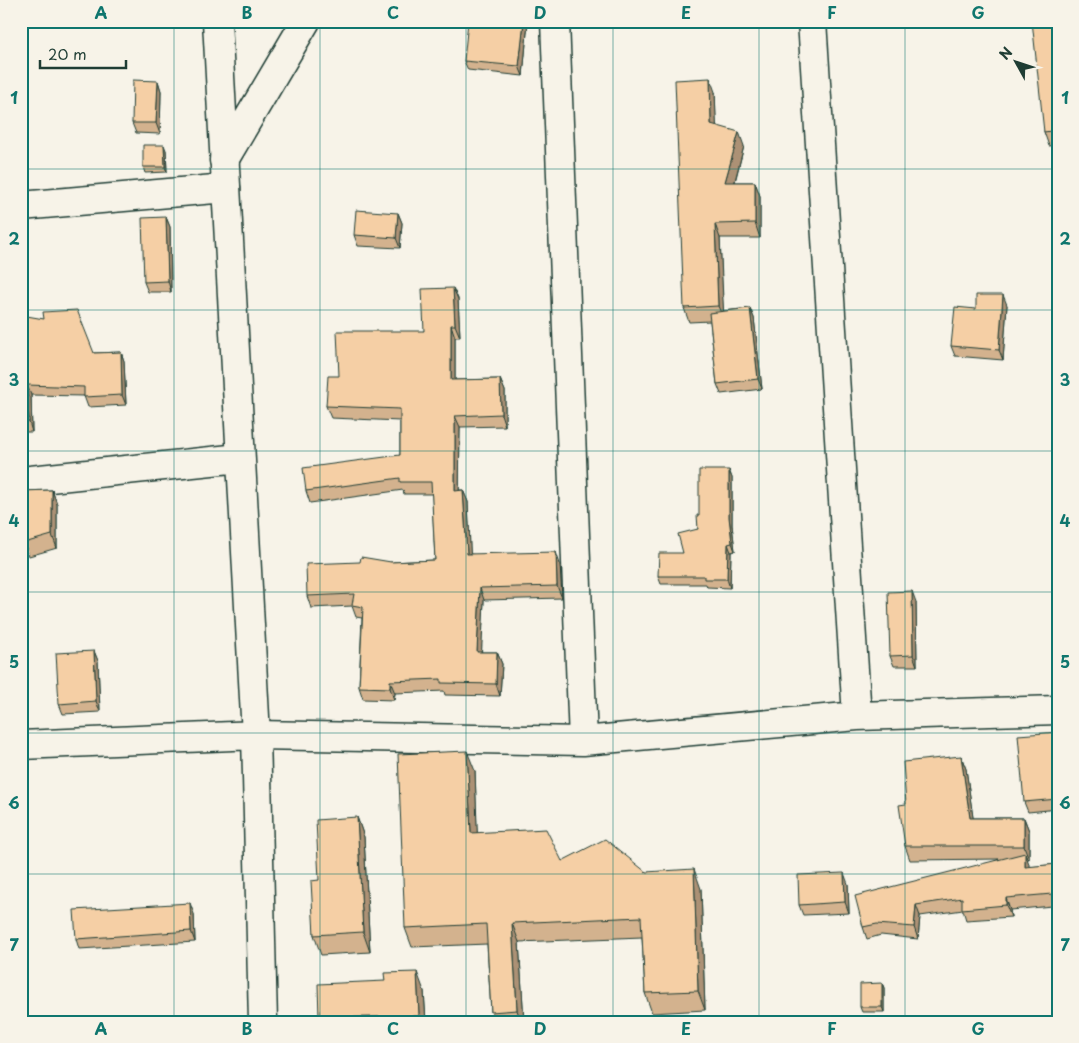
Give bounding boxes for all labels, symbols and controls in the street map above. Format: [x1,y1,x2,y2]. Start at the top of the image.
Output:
text: A [95,0,108,24]
text: B [242,0,253,24]
text: C [387,0,399,24]
text: D [534,0,546,24]
text: E [681,0,691,24]
text: F [827,0,837,24]
text: G [971,0,985,24]
scale bar [40,38,126,70]
north arrow [992,38,1042,88]
text: 20 m [48,42,87,65]
text: N [994,42,1017,64]
text: 1 [10,85,18,109]
text: 1 [1061,85,1069,109]
text: 2 [8,226,20,250]
text: 2 [1059,226,1071,250]
text: 3 [9,367,19,391]
text: 3 [1060,367,1070,391]
text: 4 [9,508,20,532]
text: 4 [1060,508,1071,532]
text: 5 [9,649,19,673]
text: 5 [1060,649,1070,673]
text: 6 [8,790,20,814]
text: 6 [1059,790,1071,814]
text: 7 [9,932,19,956]
text: 7 [1060,932,1070,956]
text: A [95,1016,108,1040]
text: B [242,1016,253,1040]
text: C [387,1016,399,1040]
text: D [534,1016,546,1040]
text: E [681,1016,691,1040]
text: F [827,1016,837,1040]
text: G [971,1016,985,1040]

